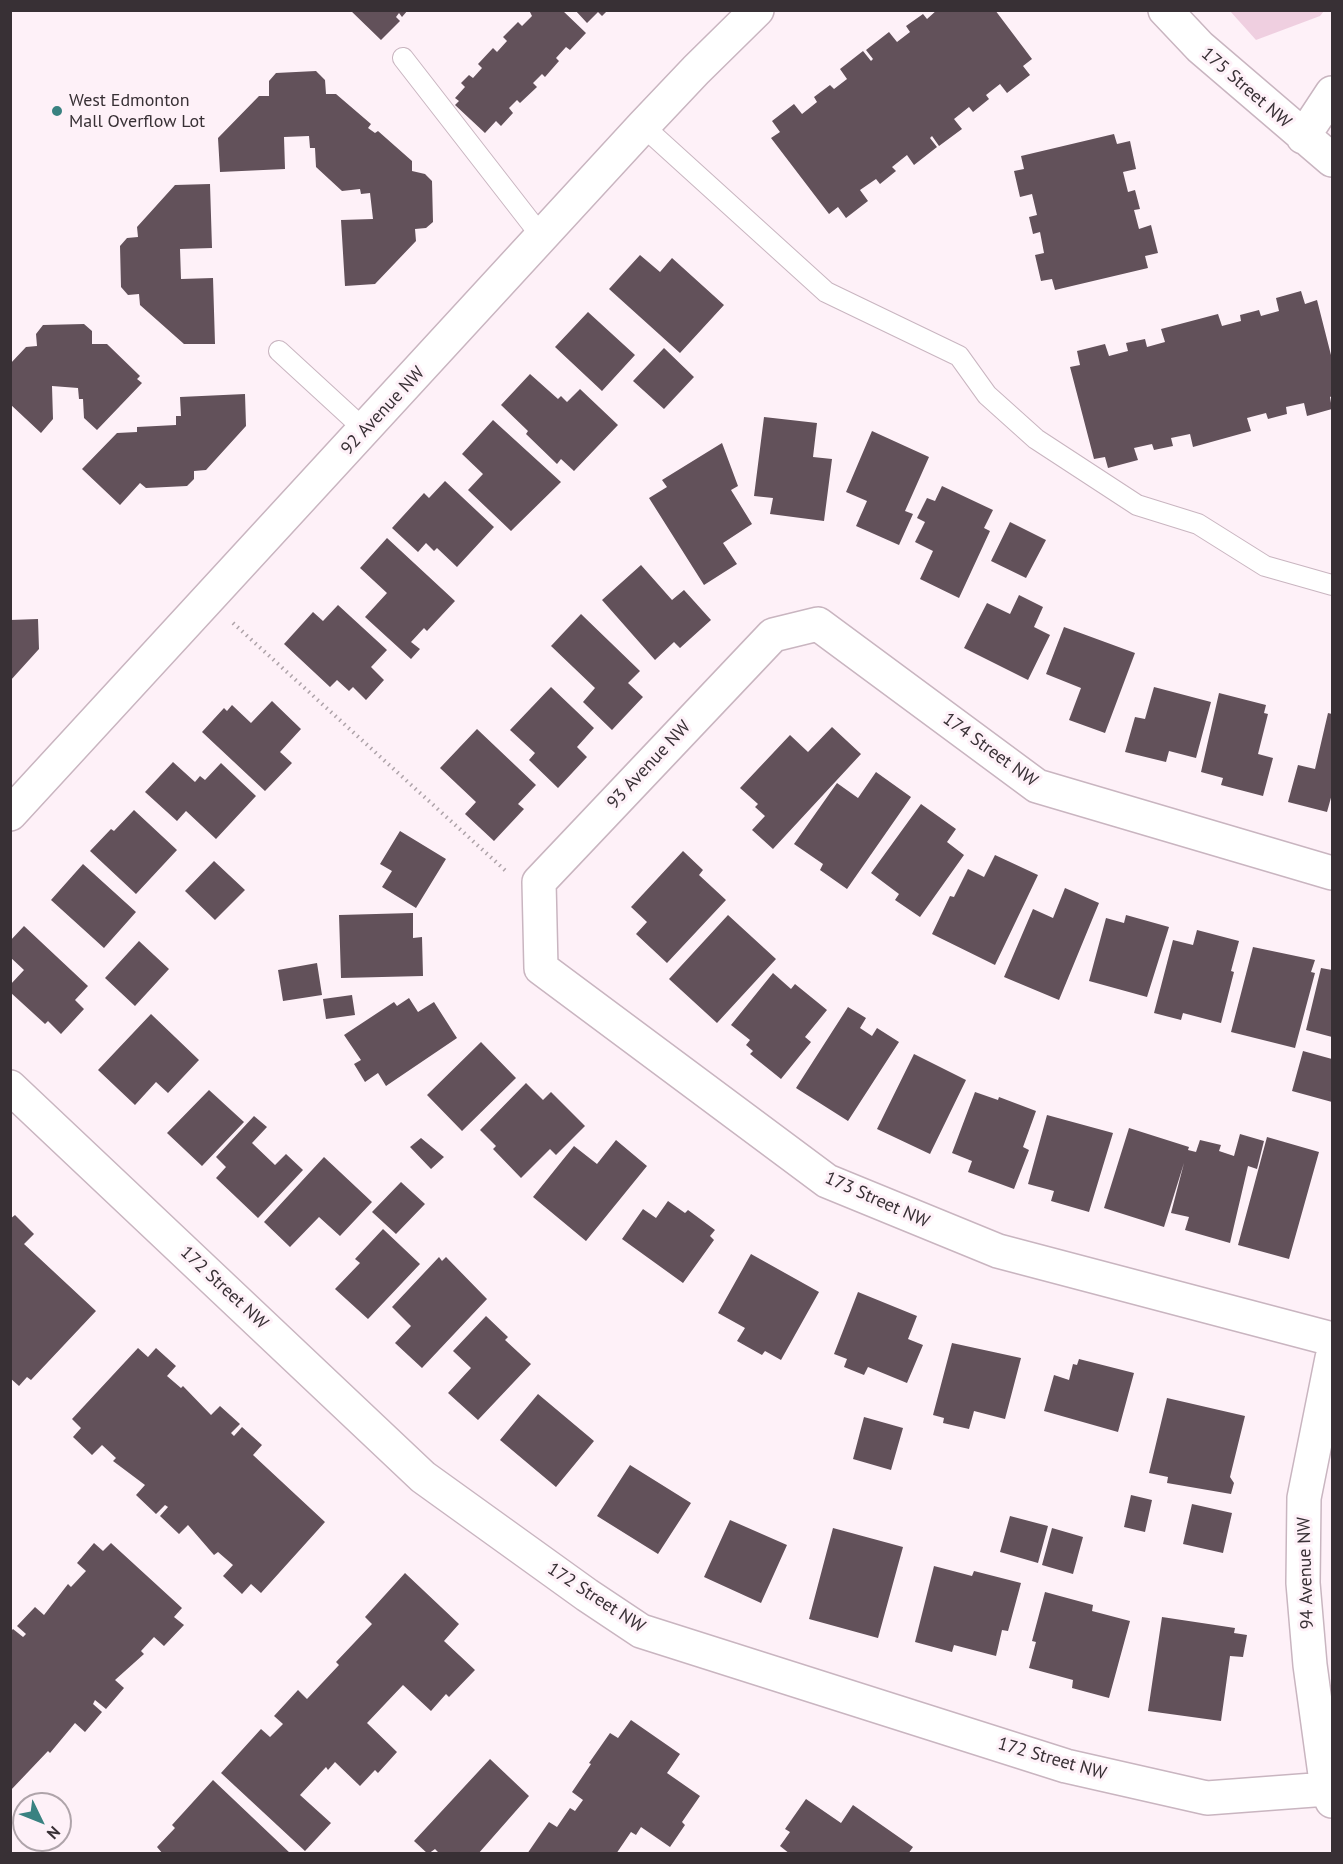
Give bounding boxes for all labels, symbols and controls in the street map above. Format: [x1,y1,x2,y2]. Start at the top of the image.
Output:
street label: 175 Street NW [1197,43,1295,133]
place label: West Edmonton Mall Overflow Lot [69,90,205,132]
marker: West Edmonton Mall Overflow Lot [50,104,64,118]
street label: 92 Avenue NW [337,363,429,459]
street label: 174 Street NW [938,708,1042,792]
street label: 93 Avenue NW [603,717,695,813]
street label: 173 Street NW [821,1167,933,1233]
street label: 172 Street NW [176,1242,272,1334]
street label: 94 Avenue NW [1293,1516,1319,1630]
street label: 172 Street NW [543,1558,649,1638]
street label: 172 Street NW [995,1733,1109,1785]
north arrow [12,1792,72,1852]
text: N [43,1822,65,1844]

